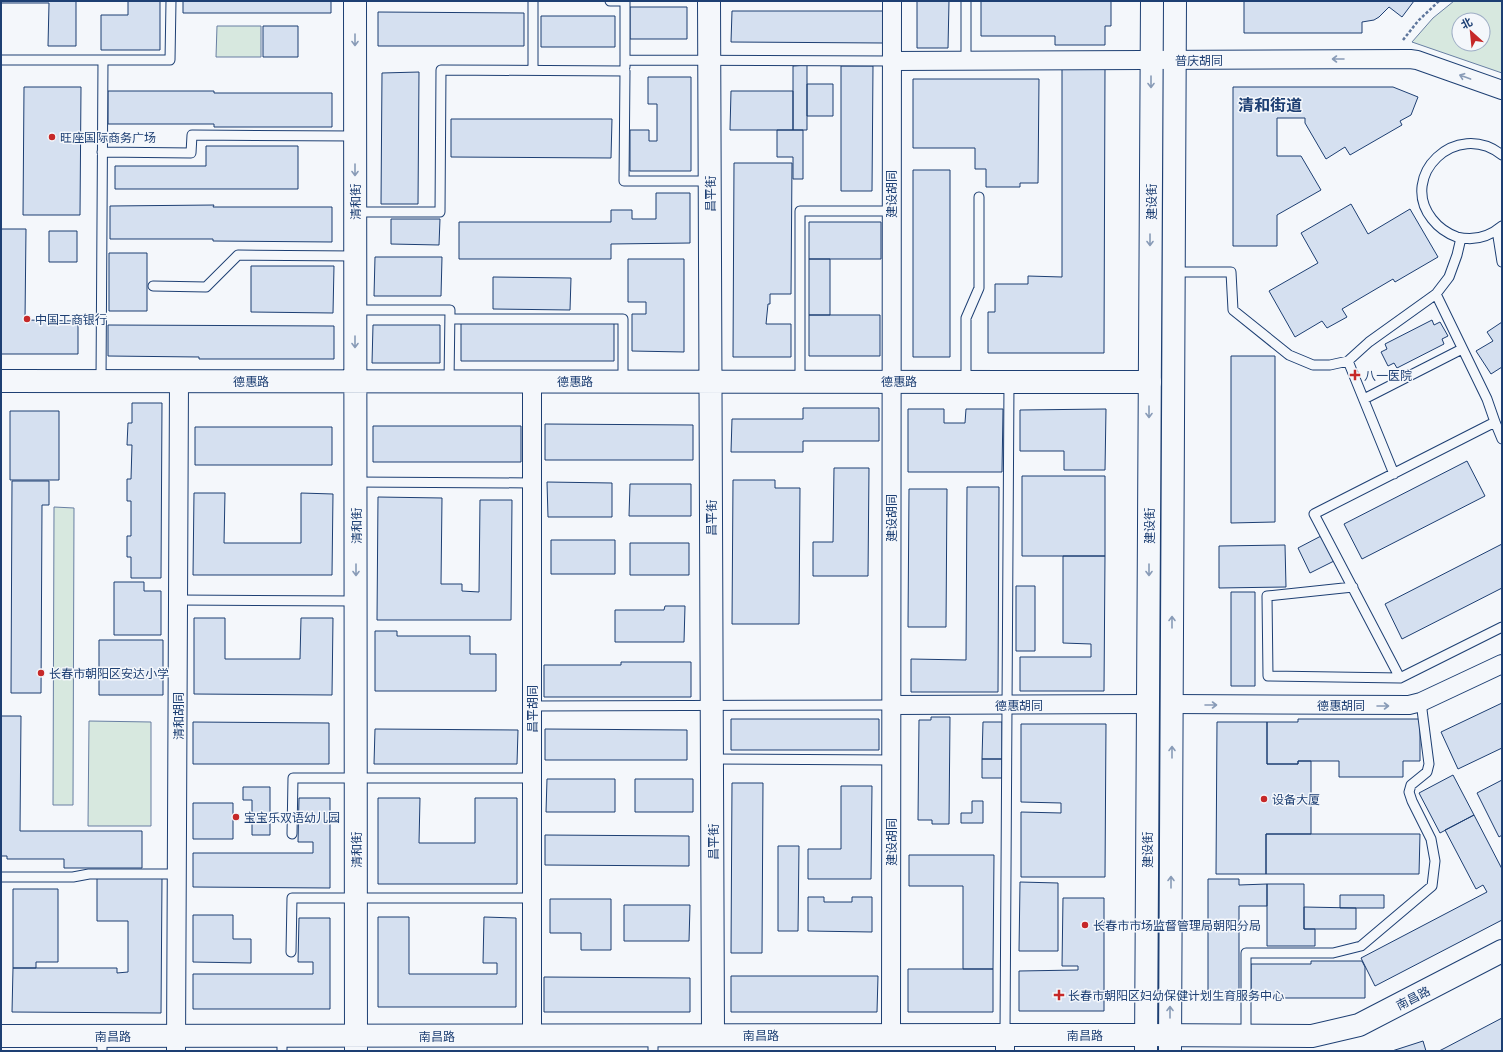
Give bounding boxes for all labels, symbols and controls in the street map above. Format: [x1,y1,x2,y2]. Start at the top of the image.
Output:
north arrow [1451,12,1491,52]
text: 北 [1458,13,1475,32]
one-way arrow [351,33,359,46]
street label: 普庆胡同 [1175,52,1223,69]
one-way arrow [1332,55,1345,63]
one-way arrow [1460,73,1472,81]
one-way arrow [1147,75,1155,88]
district label: 清和街道 [1238,94,1302,116]
place label: 旺座国际商务广场 [60,129,156,146]
marker: 旺座国际商务广场 [47,132,57,142]
one-way arrow [351,163,359,176]
street label: 建设胡同 [883,170,900,218]
street label: 昌平街 [702,176,719,212]
street label: 清和街 [347,184,364,220]
street label: 建设街 [1143,184,1160,220]
one-way arrow [1146,233,1154,246]
place label: 中国工商银行 [35,311,107,328]
marker: 中国工商银行 [22,314,32,324]
one-way arrow [351,335,359,348]
place label: 八一医院 [1364,367,1412,384]
marker: 八一医院 [1349,369,1361,381]
street label: 德惠路 [233,373,269,390]
street label: 德惠路 [557,373,593,390]
street label: 德惠路 [881,373,917,390]
one-way arrow [1145,405,1153,418]
street label: 建设胡同 [883,494,900,542]
street label: 昌平街 [703,500,720,536]
street label: 清和街 [348,508,365,544]
street label: 建设街 [1141,508,1158,544]
one-way arrow [352,563,360,576]
one-way arrow [1145,563,1153,576]
one-way arrow [1168,616,1176,629]
place label: 长春市朝阳区安达小学 [49,665,169,682]
marker: 长春市朝阳区安达小学 [36,668,46,678]
street label: 昌平胡同 [524,685,541,733]
street label: 清和胡同 [170,692,187,740]
street label: 德惠胡同 [995,697,1043,714]
street label: 德惠胡同 [1317,697,1365,714]
one-way arrow [1204,701,1217,709]
one-way arrow [1376,702,1389,710]
one-way arrow [1168,746,1176,759]
place label: 设备大厦 [1272,791,1320,808]
marker: 设备大厦 [1259,794,1269,804]
place label: 宝宝乐双语幼儿园 [244,809,340,826]
marker: 宝宝乐双语幼儿园 [231,812,241,822]
street label: 建设胡同 [883,818,900,866]
street label: 昌平街 [705,824,722,860]
street label: 清和街 [348,832,365,868]
street label: 建设街 [1139,832,1156,868]
one-way arrow [1167,876,1175,889]
place label: 长春市市场监督管理局朝阳分局 [1093,917,1261,934]
marker: 长春市市场监督管理局朝阳分局 [1080,920,1090,930]
street label: 南昌路 [1393,982,1433,1014]
place label: 长春市朝阳区妇幼保健计划生育服务中心 [1068,987,1284,1004]
marker: 长春市朝阳区妇幼保健计划生育服务中心 [1053,989,1065,1001]
one-way arrow [1167,1006,1174,1019]
street label: 南昌路 [743,1027,779,1044]
street label: 南昌路 [1067,1027,1103,1044]
street label: 南昌路 [95,1028,131,1045]
street label: 南昌路 [419,1028,455,1045]

